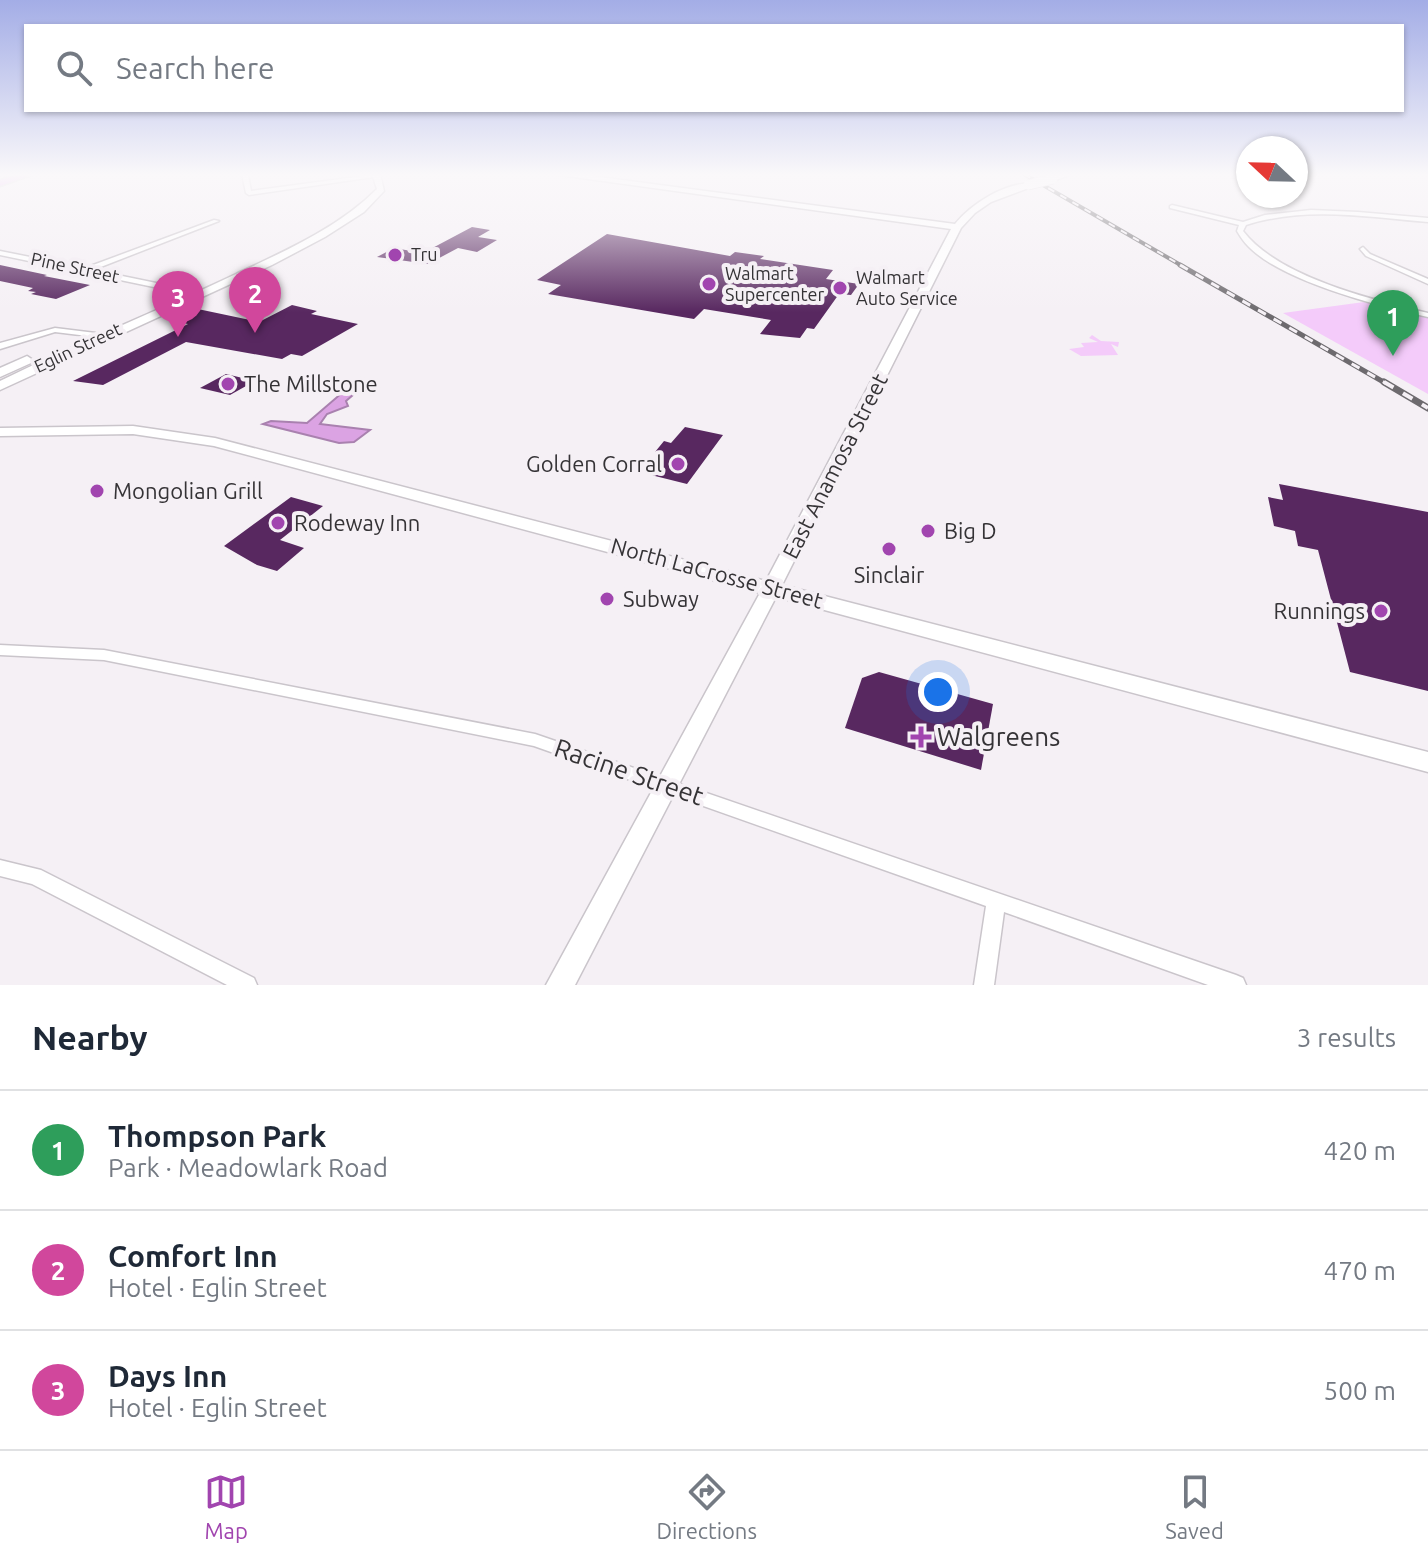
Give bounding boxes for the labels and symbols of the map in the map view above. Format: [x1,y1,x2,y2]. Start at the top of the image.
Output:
north arrow [1236,136,1308,208]
place label: Tru [411,244,438,264]
marker: Tru [386,246,404,264]
street label: Pine Street [29,248,121,286]
place label: Walmart Supercenter [725,263,824,304]
pin: 2 [229,267,281,333]
place label: Walmart Auto Service [856,267,958,308]
pin: 3 [152,271,204,337]
marker: Walmart Supercenter [700,275,718,293]
marker: Walmart Auto Service [831,279,849,297]
pin: 1 [1367,290,1419,356]
street label: Eglin Street [31,318,124,376]
street label: East Anamosa Street [777,369,892,562]
place label: The Millstone [244,371,378,396]
marker: The Millstone [219,375,237,393]
place label: Golden Corral [526,451,662,476]
marker: Golden Corral [669,455,687,473]
place label: Mongolian Grill [113,478,263,503]
marker: Mongolian Grill [88,482,106,500]
place label: Rodeway Inn [294,510,420,535]
marker: Rodeway Inn [269,514,287,532]
place label: Big D [944,518,997,543]
marker: Big D [919,522,937,540]
street label: North LaCrosse Street [609,532,826,613]
marker: Sinclair [880,540,898,558]
place label: Sinclair [854,562,925,587]
place label: Subway [623,586,699,611]
marker: Subway [598,590,616,608]
place label: Runnings [1274,598,1365,623]
marker: Runnings [1372,602,1390,620]
your location [918,672,958,712]
place label: Walgreens [937,722,1060,751]
marker: Walgreens [912,728,930,746]
street label: Racine Street [551,732,707,811]

